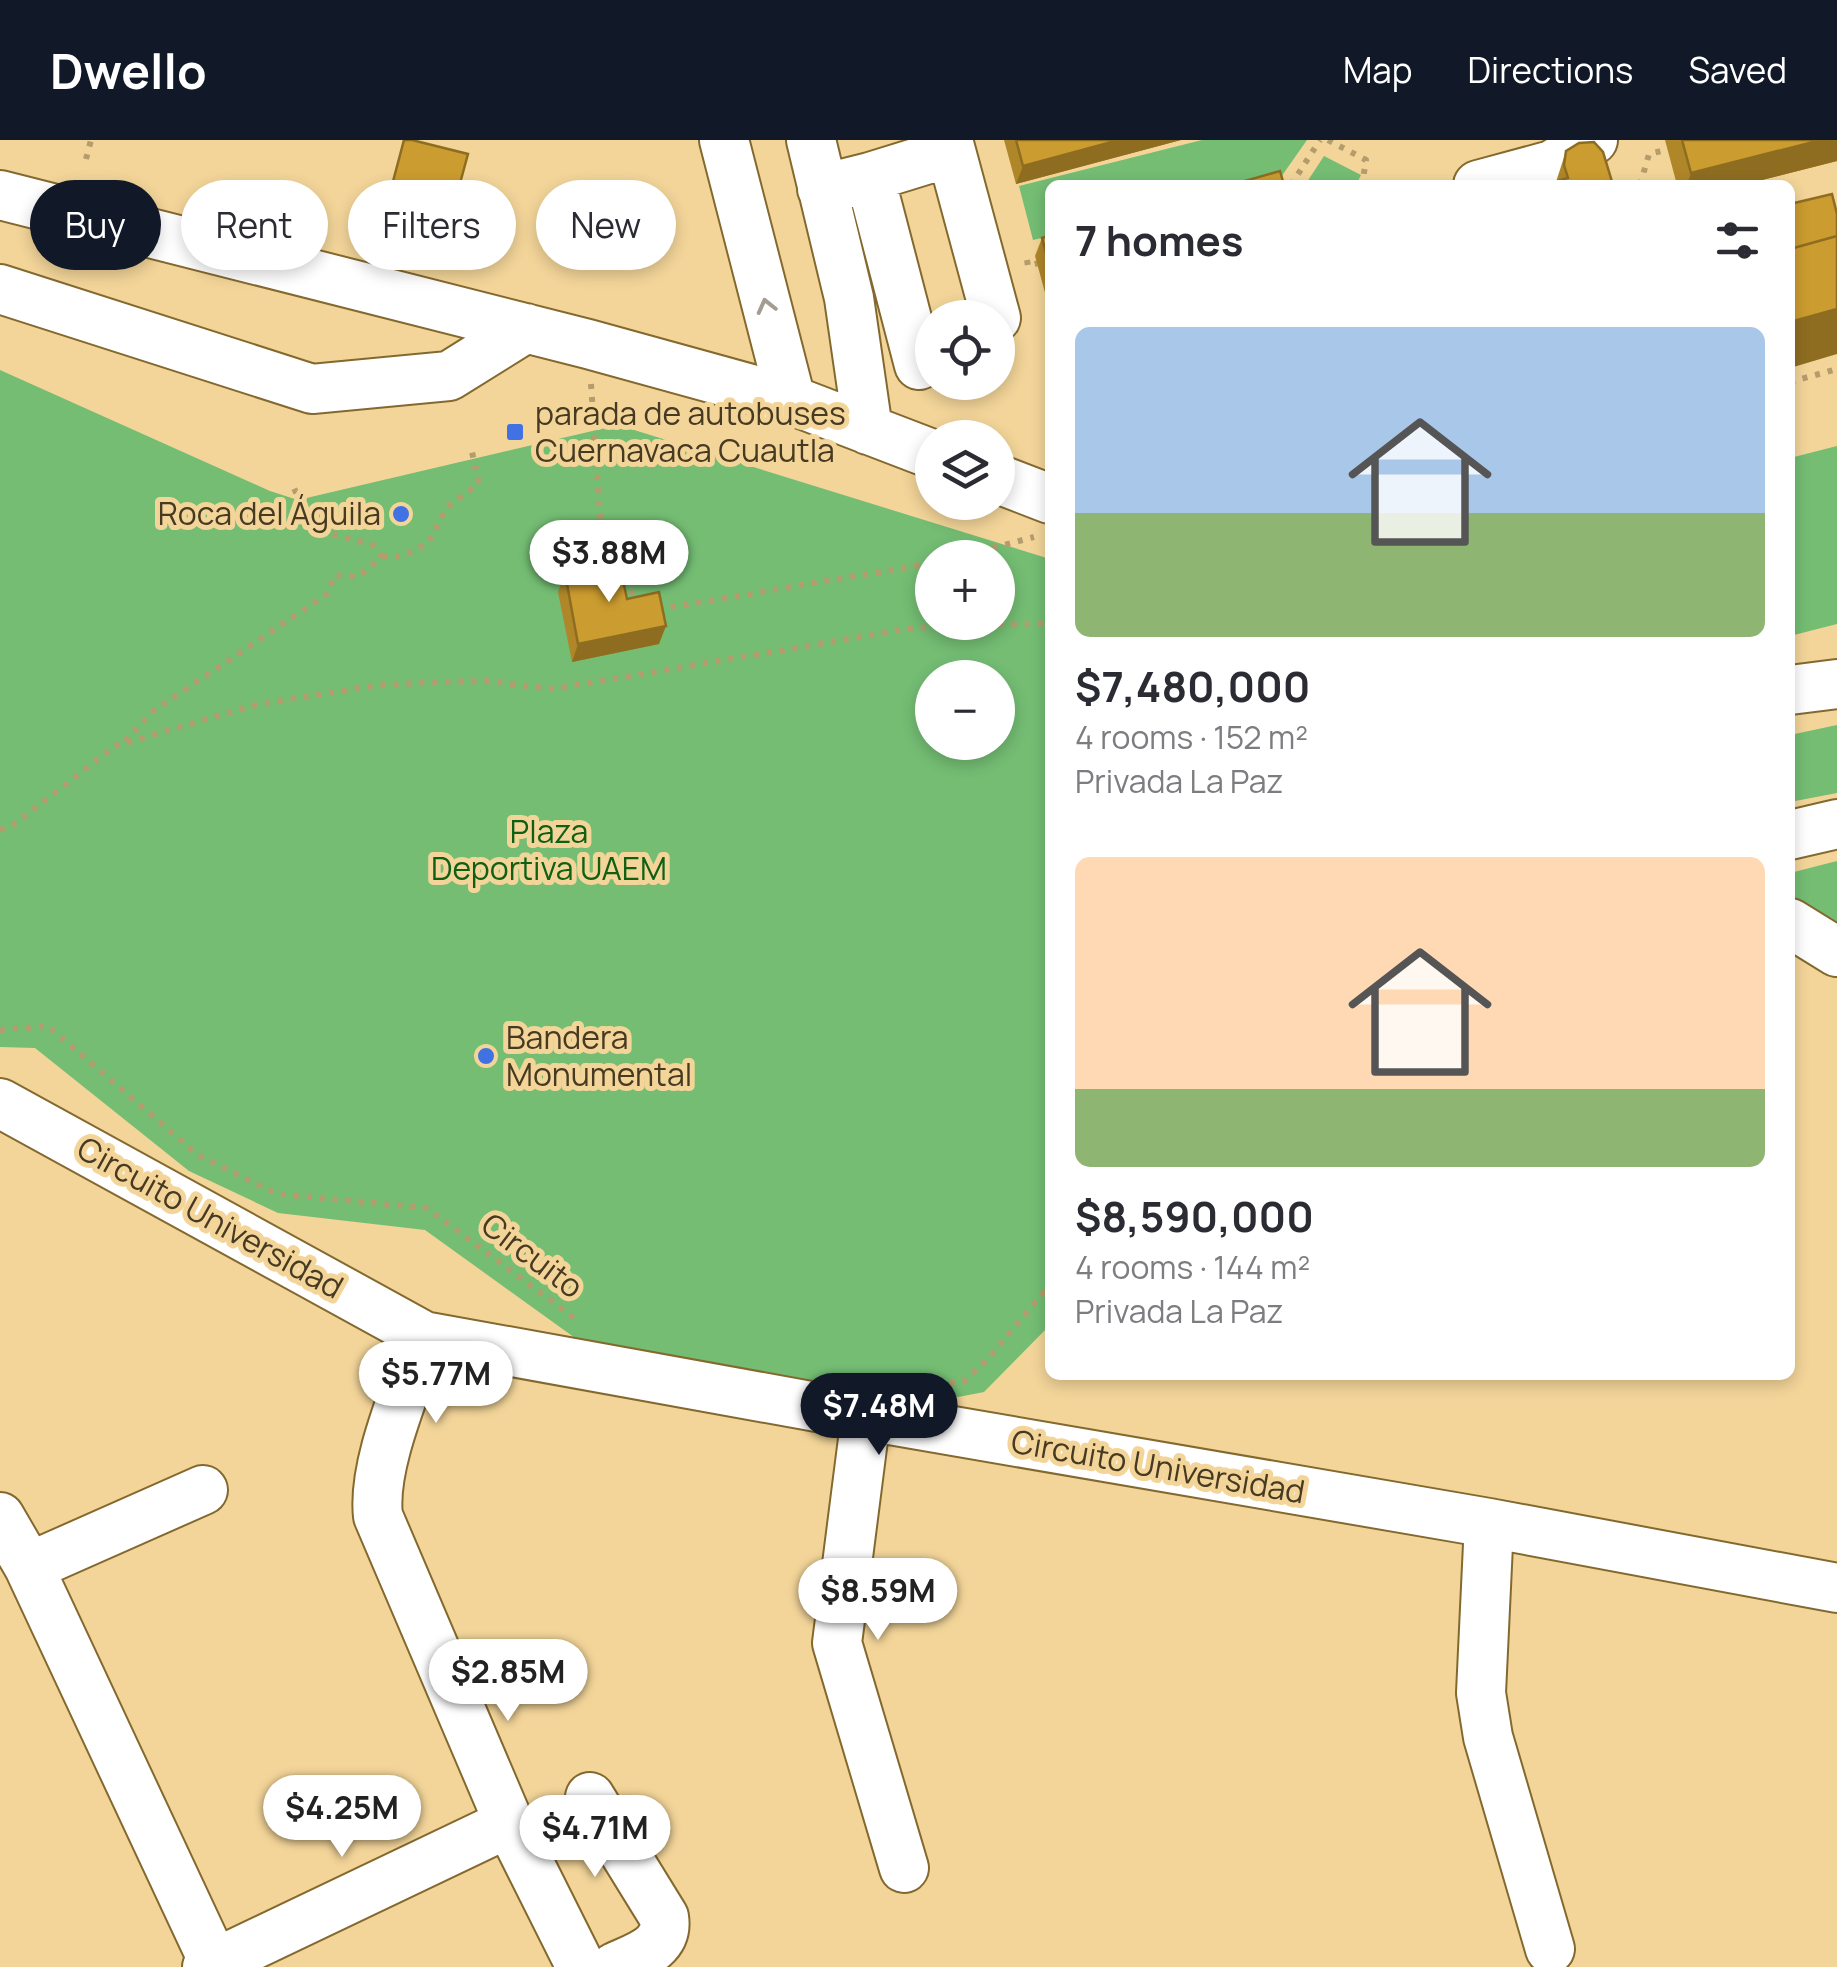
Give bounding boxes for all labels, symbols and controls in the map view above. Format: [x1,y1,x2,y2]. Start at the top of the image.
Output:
text: Dwello [50,38,207,103]
text: Map [1343,46,1413,94]
text: Directions [1468,46,1633,94]
text: Saved [1688,46,1787,94]
chip: Buy [30,180,161,270]
chip: Rent [181,180,328,270]
chip: Filters [348,180,516,270]
chip: New [536,180,676,270]
text: 7 homes [1075,211,1243,269]
icon: filters [1710,213,1765,268]
one-way arrow [757,298,778,315]
map controls [915,300,1015,760]
button: locate [915,300,1015,400]
place label: parada de autobuses Cuernavaca Cuautla [535,391,846,472]
icon: home [1330,392,1510,572]
button: layers [915,420,1015,520]
marker: parada de autobuses Cuernavaca Cuautla [504,421,526,443]
place label: Roca del Águila [158,491,381,535]
marker: Roca del Águila [390,503,412,525]
pin: $3.88M [528,520,690,605]
text: $3.88M [552,530,666,574]
button: + [915,540,1015,640]
text: $7,480,000 [1075,657,1310,715]
button: − [915,660,1015,760]
text: 4 rooms · 152 m² [1075,715,1308,759]
text: Privada La Paz [1075,759,1283,803]
park label: Plaza Deportiva UAEM [431,809,667,890]
icon: home [1330,922,1510,1102]
place label: Bandera Monumental [506,1015,692,1096]
marker: Bandera Monumental [475,1045,497,1067]
street label: Circuito Universidad [70,1126,351,1308]
text: $8,590,000 [1075,1187,1314,1245]
street label: Circuito [473,1202,593,1308]
text: 4 rooms · 144 m² [1075,1245,1310,1289]
text: Privada La Paz [1075,1289,1283,1333]
pin: $5.77M [355,1341,517,1426]
text: $5.77M [381,1351,491,1395]
pin: $7.48M [798,1373,960,1458]
text: $7.48M [823,1383,935,1427]
street label: Circuito Universidad [1008,1419,1308,1514]
pin: $8.59M [797,1558,959,1643]
text: $8.59M [820,1568,936,1612]
pin: $2.85M [427,1639,589,1724]
text: $2.85M [451,1649,565,1693]
pin: $4.25M [261,1775,423,1860]
text: $4.25M [285,1785,399,1829]
pin: $4.71M [514,1795,676,1880]
text: $4.71M [541,1805,649,1849]

